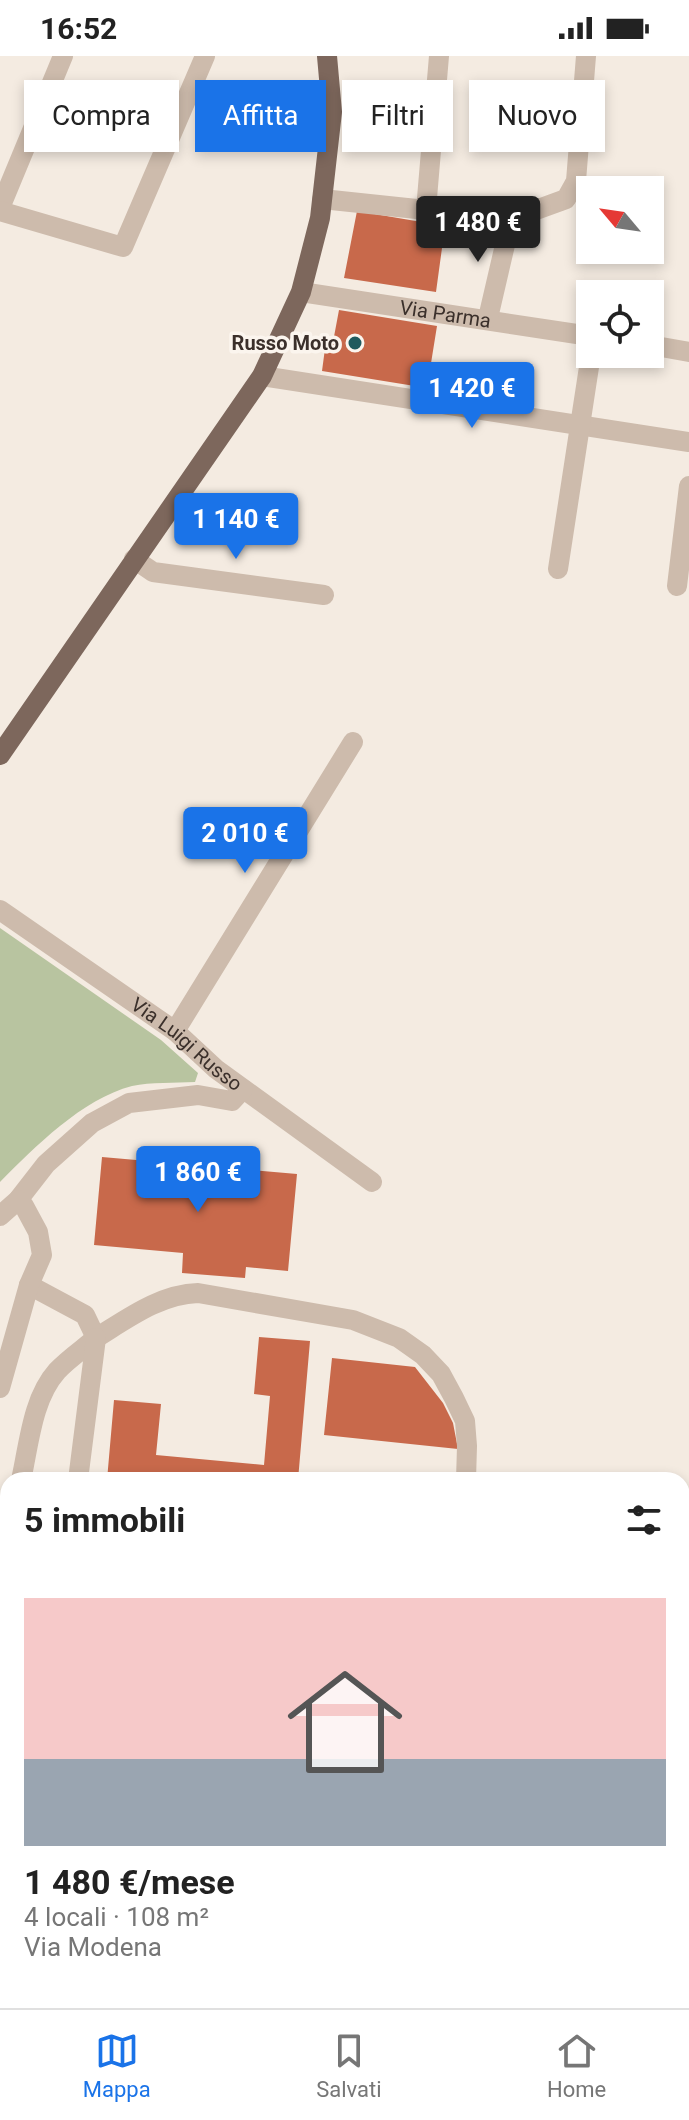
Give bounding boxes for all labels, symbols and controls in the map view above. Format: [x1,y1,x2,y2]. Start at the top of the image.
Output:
text: 16:52 [40,11,117,46]
chip: Compra [24,80,179,152]
chip: Affitta [195,80,326,152]
chip: Filtri [342,80,453,152]
chip: Nuovo [469,80,605,152]
north arrow [576,176,664,264]
map controls [576,176,664,368]
pin: 1 480 € [404,196,552,264]
text: 1 480 € [434,207,522,237]
button: locate [576,280,664,368]
street label: Via Parma [398,295,493,333]
place label: Russo Moto [232,331,339,355]
marker: Russo Moto [346,334,364,352]
pin: 1 420 € [398,362,546,430]
text: 1 420 € [428,373,516,403]
pin: 1 140 € [162,493,310,561]
text: 1 140 € [192,504,280,534]
pin: 2 010 € [171,807,319,875]
text: 2 010 € [201,818,289,848]
street label: Via Luigi Russo [126,992,247,1096]
pin: 1 860 € [124,1146,272,1214]
text: 1 860 € [154,1157,242,1187]
icon: filters [622,1498,666,1542]
text: 5 immobili [24,1500,185,1540]
icon: home [273,1650,417,1794]
text: 1 480 €/mese [24,1862,235,1902]
text: 4 locali · 108 m² [24,1902,209,1932]
text: Via Modena [24,1932,162,1962]
tab: Mappa [83,2029,151,2102]
tab: Salvati [316,2029,382,2102]
tab: Home [547,2029,606,2102]

